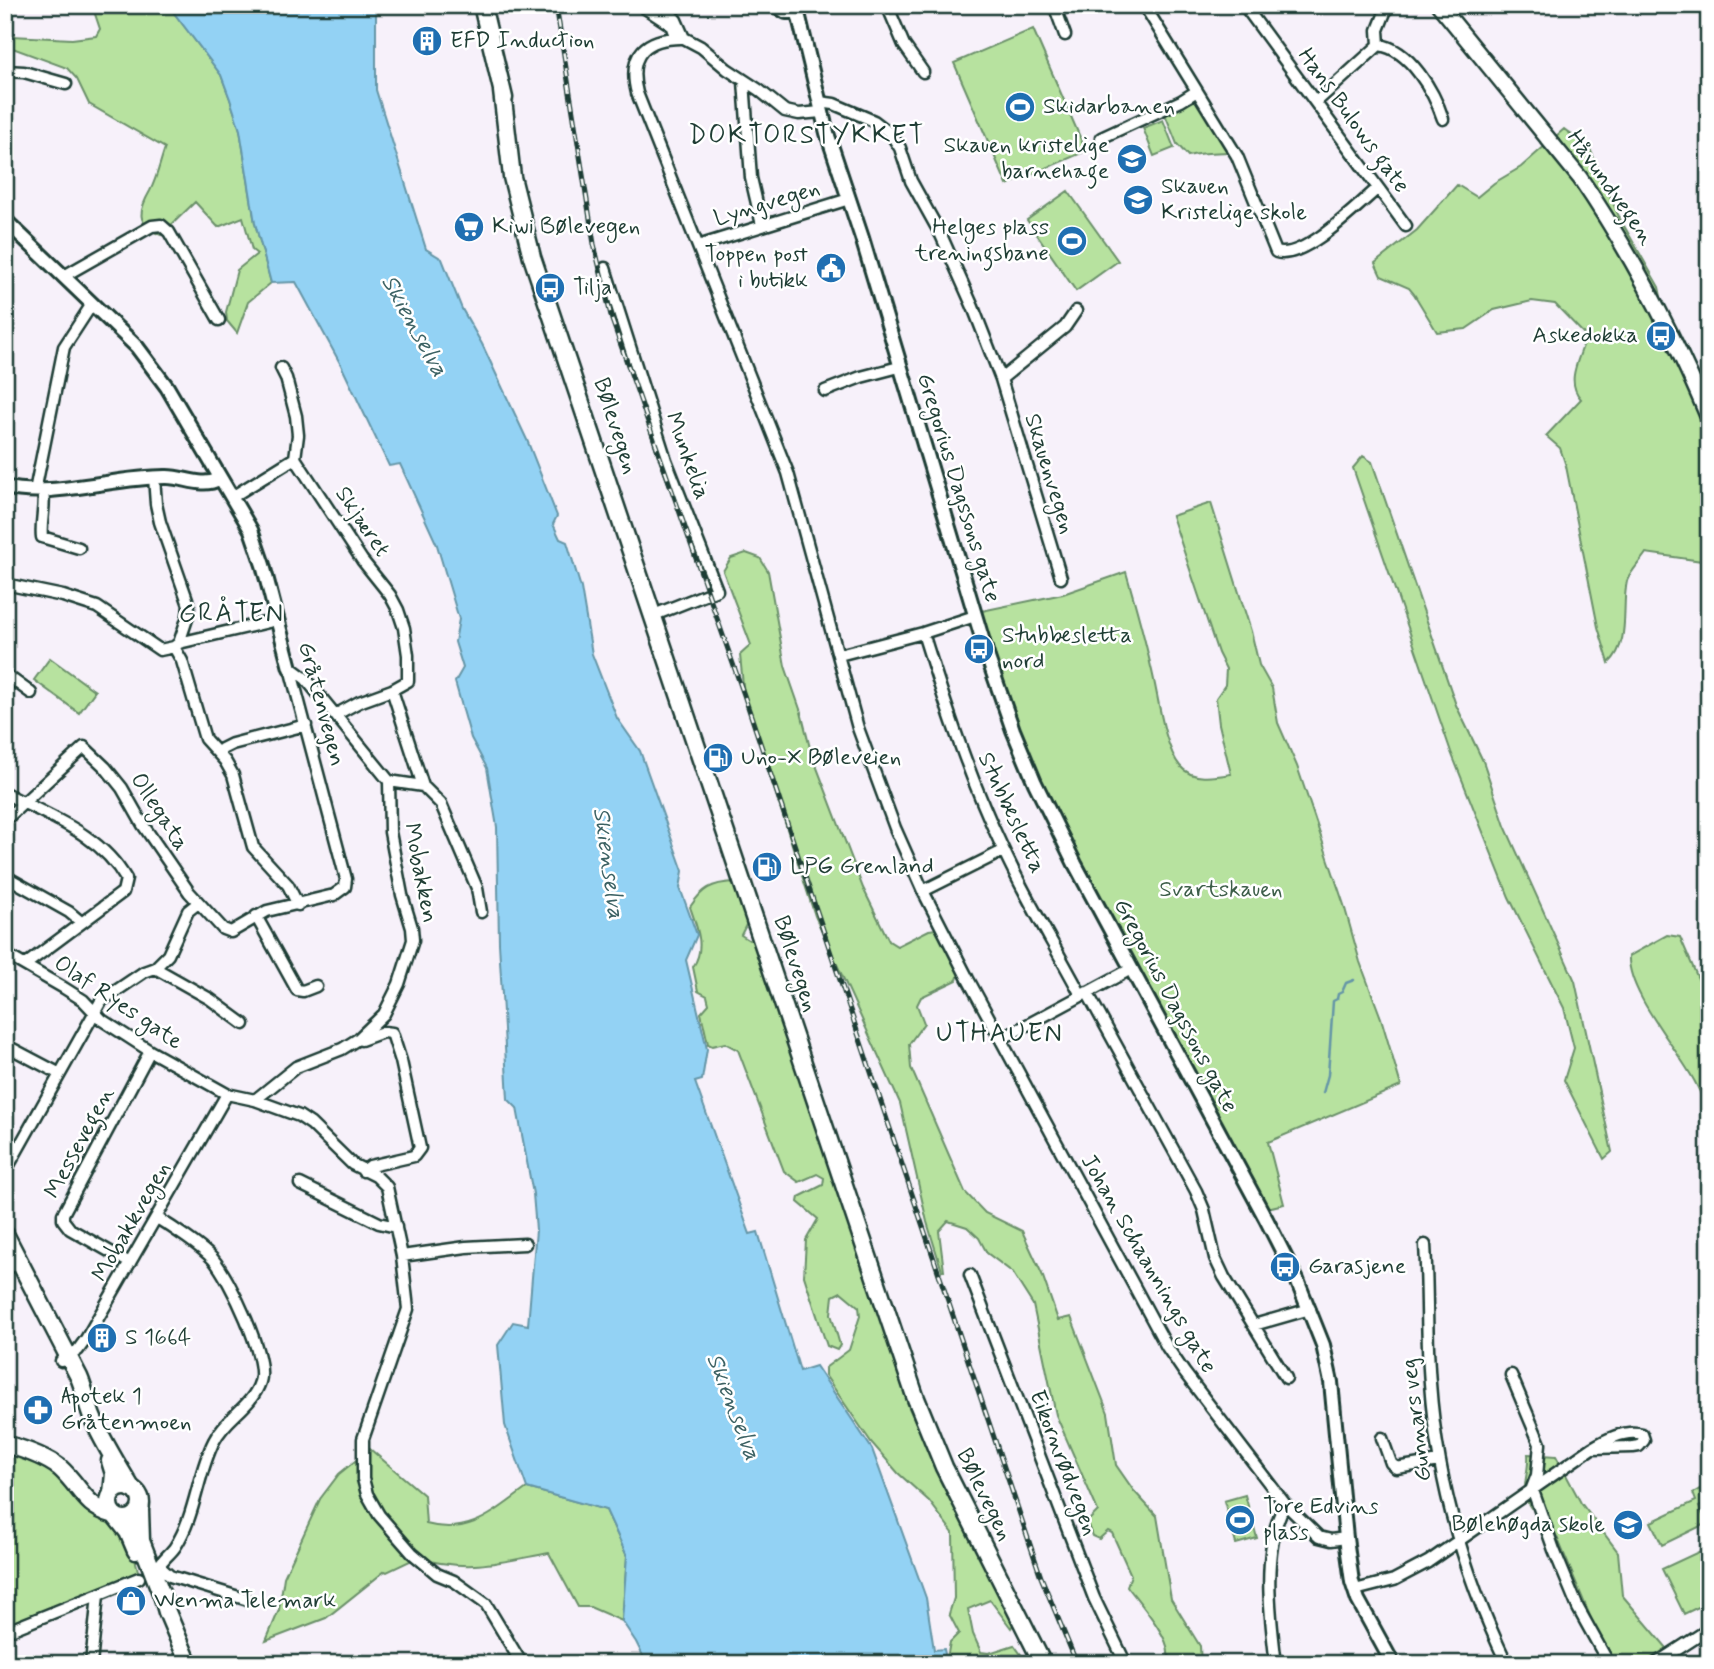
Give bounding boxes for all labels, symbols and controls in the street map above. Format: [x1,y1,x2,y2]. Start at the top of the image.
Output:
building icon: EFD Induction [410,24,444,58]
place label: EFD Induction [450,26,595,56]
street label: Hans Bulows gate [1289,42,1416,201]
sports icon: Skidarbanen [1003,90,1037,124]
place label: Skidarbanen [1043,92,1175,122]
district label: DOKTORSTYKKET [688,119,926,153]
street label: Håvundvegen [1558,125,1661,253]
place label: Skauen kristelige barnehage [944,131,1109,189]
school or university icon: Skauen kristelige barnehage [1115,142,1149,176]
place label: Skauen Kristelige skole [1161,172,1307,228]
street label: Lyngvegen [710,174,824,236]
school or university icon: Skauen Kristelige skole [1121,183,1155,217]
supermarket icon: Kiwi Bølevegen [452,210,486,244]
place label: Kiwi Bølevegen [492,212,640,244]
place label: Helges plass treningsbane [914,213,1049,271]
sports icon: Helges plass treningsbane [1055,224,1089,258]
place label: Toppen post i butikk [704,240,808,296]
public building icon: Toppen post i butikk [814,251,848,285]
water label: Skienselva [373,269,455,383]
bus stop icon: Tilja [533,271,567,305]
place label: Tilja [573,273,612,303]
bus stop icon: Askedokka [1644,319,1678,353]
place label: Askedokka [1532,321,1638,351]
street label: Gregorius Dagssons gate [907,370,1007,607]
street label: Bølevegen [583,374,645,479]
street label: Munkelia [657,408,717,504]
street label: Skauenvegen [1015,410,1082,538]
street label: Skjæret [327,481,397,563]
district label: GRÅTEN [179,596,285,631]
place label: Stubbesletta nord [1002,621,1132,677]
bus stop icon: Stubbesletta nord [962,632,996,666]
street label: Gråtenvegen [290,638,352,770]
fuel station icon: Uno-X Bøleveien [701,741,735,775]
place label: Uno-X Bøleveien [741,743,901,773]
street label: Stubbesletta [970,748,1052,878]
street label: Ollegata [121,767,195,858]
water label: Skienselva [585,805,631,921]
street label: Mobakken [396,821,444,925]
fuel station icon: LPG Grenland [750,850,784,884]
place label: LPG Grenland [790,852,934,882]
park label: Svartskauen [1159,875,1283,905]
street label: Gregorius Dagssons gate [1104,894,1244,1119]
street label: Bølevegen [763,912,825,1017]
street label: Olaf Ryes gate [47,949,188,1059]
district label: UTHAUEN [936,1017,1064,1051]
street label: Messevegen [38,1082,124,1205]
street label: Johan Schaannings gate [1071,1149,1223,1380]
street label: Mobakkvegen [85,1156,180,1289]
bus stop icon: Garasjene [1268,1250,1302,1284]
place label: Garasjene [1308,1252,1406,1282]
building icon: S 1664 [85,1321,119,1355]
place label: S 1664 [125,1323,191,1353]
water label: Skienselva [698,1349,768,1465]
street label: Gunnars veg [1395,1357,1439,1483]
place label: Apotek 1 Gråtenmoen [61,1382,192,1438]
street label: Eikornrødvegen [1020,1386,1105,1541]
pharmacy icon: Apotek 1 Gråtenmoen [21,1393,55,1427]
street label: Bølevegen [947,1444,1019,1547]
place label: Tore Edvins plass [1263,1492,1378,1548]
sports icon: Tore Edvins plass [1223,1503,1257,1537]
school or university icon: Bølehøgda skole [1611,1508,1645,1542]
place label: Bølehøgda skole [1451,1510,1605,1540]
shop icon: Wenma Telemark [114,1584,148,1618]
place label: Wenma Telemark [154,1586,336,1616]

